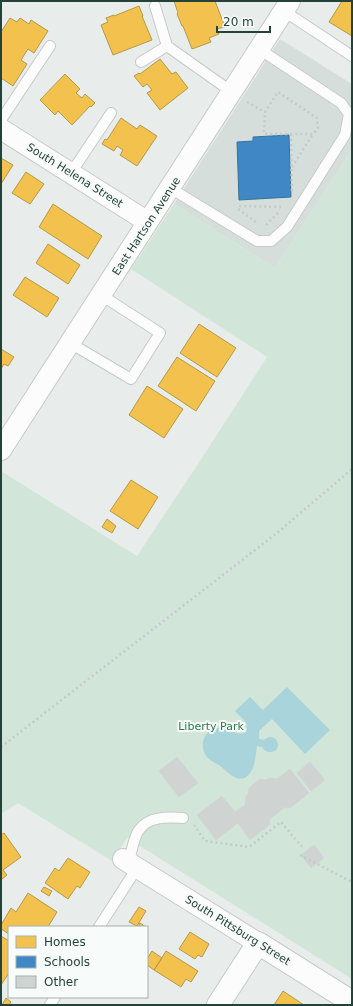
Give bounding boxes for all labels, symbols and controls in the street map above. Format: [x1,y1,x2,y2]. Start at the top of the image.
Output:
scale bar [217,8,270,34]
text: 20 m [223,15,254,29]
street label: South Helena Street [24,141,126,211]
street label: East Hartson Avenue [110,174,183,278]
park label: Liberty Park [178,720,244,733]
street label: South Pittsburg Street [183,893,293,968]
legend [8,926,148,998]
text: Homes [44,935,86,949]
text: Schools [44,955,90,969]
text: Other [44,975,78,989]

